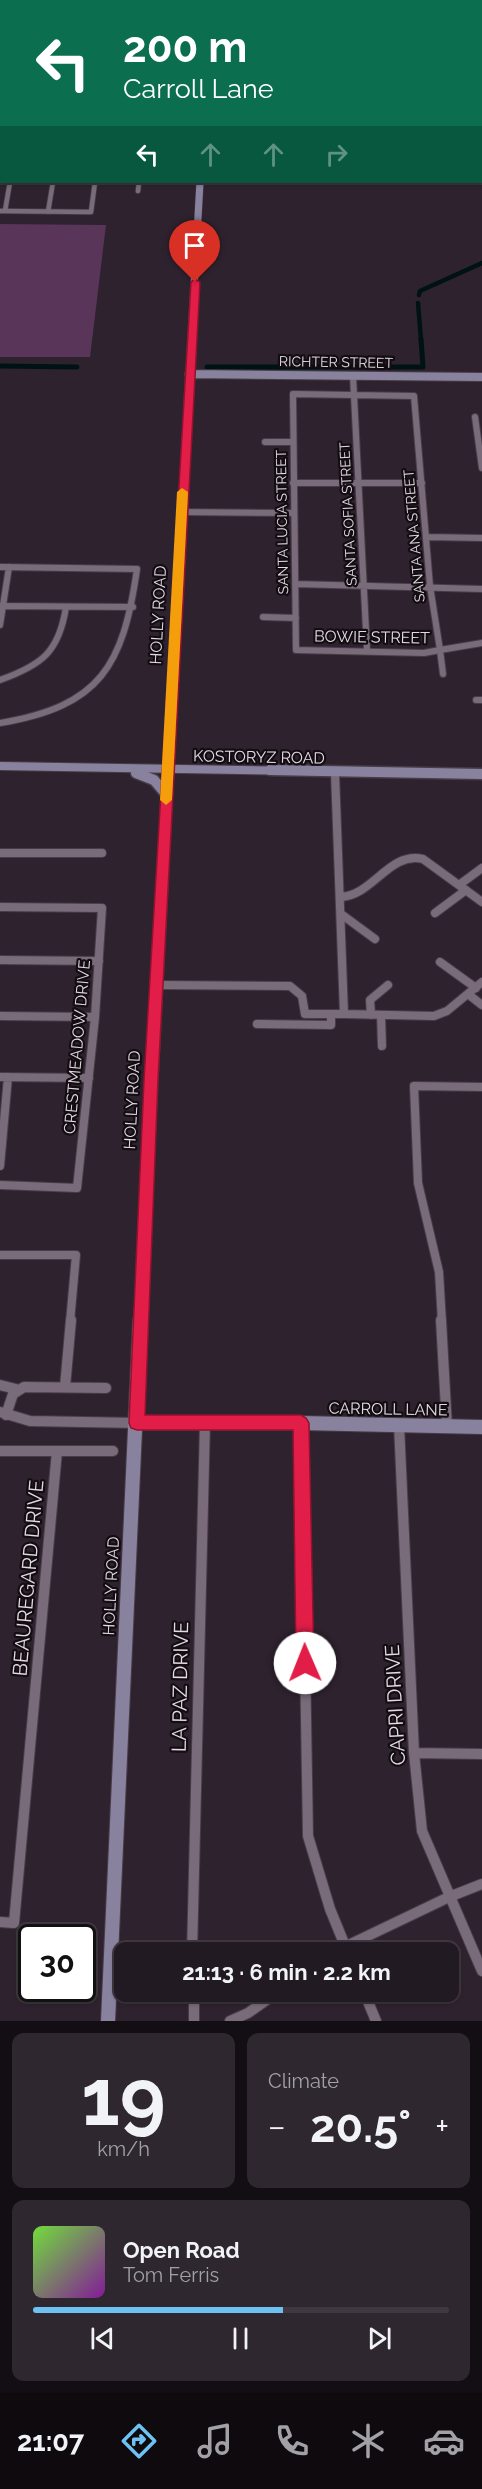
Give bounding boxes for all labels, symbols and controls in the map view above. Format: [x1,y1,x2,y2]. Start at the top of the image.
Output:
text: 200 m [123,23,247,72]
icon: left [24,24,102,102]
text: Carroll Lane [123,73,274,104]
icon: left [131,138,164,171]
icon: ahead [194,138,227,171]
icon: ahead [257,138,290,171]
icon: right [320,138,353,171]
pin [169,220,220,282]
icon: arrive [178,229,211,262]
street label: RICHTER STREET [279,353,394,371]
street label: SANTA SOFIA STREET [336,441,360,586]
street label: SANTA LUCIA STREET [273,449,291,594]
street label: SANTA ANA STREET [400,469,428,603]
street label: HOLLY ROAD [146,565,170,665]
street label: BOWIE STREET [314,626,430,648]
street label: KOSTORYZ ROAD [193,746,325,768]
street label: CRESTMEADOW DRIVE [60,959,94,1135]
street label: HOLLY ROAD [120,1050,144,1150]
street label: CARROLL LANE [328,1398,448,1420]
street label: BEAUREGARD DRIVE [7,1479,49,1677]
street label: HOLLY ROAD [99,1536,123,1636]
street label: LA PAZ DRIVE [167,1622,193,1752]
position arrow [273,1631,337,1695]
street label: CAPRI DRIVE [380,1644,410,1766]
speed limit sign: 30 [18,1924,96,2002]
text: 21:13 · 6 min · 2.2 km [182,1959,391,1985]
text: 19 [81,2052,166,2143]
text: Climate [268,2069,339,2093]
text: 20.5° [310,2100,411,2153]
text: − [268,2107,286,2146]
text: + [435,2107,449,2146]
text: km/h [97,2137,150,2161]
text: Open Road [123,2237,240,2263]
text: Tom Ferris [123,2263,219,2287]
icon: previous [86,2322,119,2355]
icon: pause [224,2322,257,2355]
icon: next [363,2322,396,2355]
icon: directions [118,2420,160,2462]
icon: music [194,2420,236,2462]
icon: phone [271,2420,313,2462]
icon: climate [347,2420,389,2462]
icon: car [423,2420,465,2462]
text: 21:07 [17,2426,84,2457]

